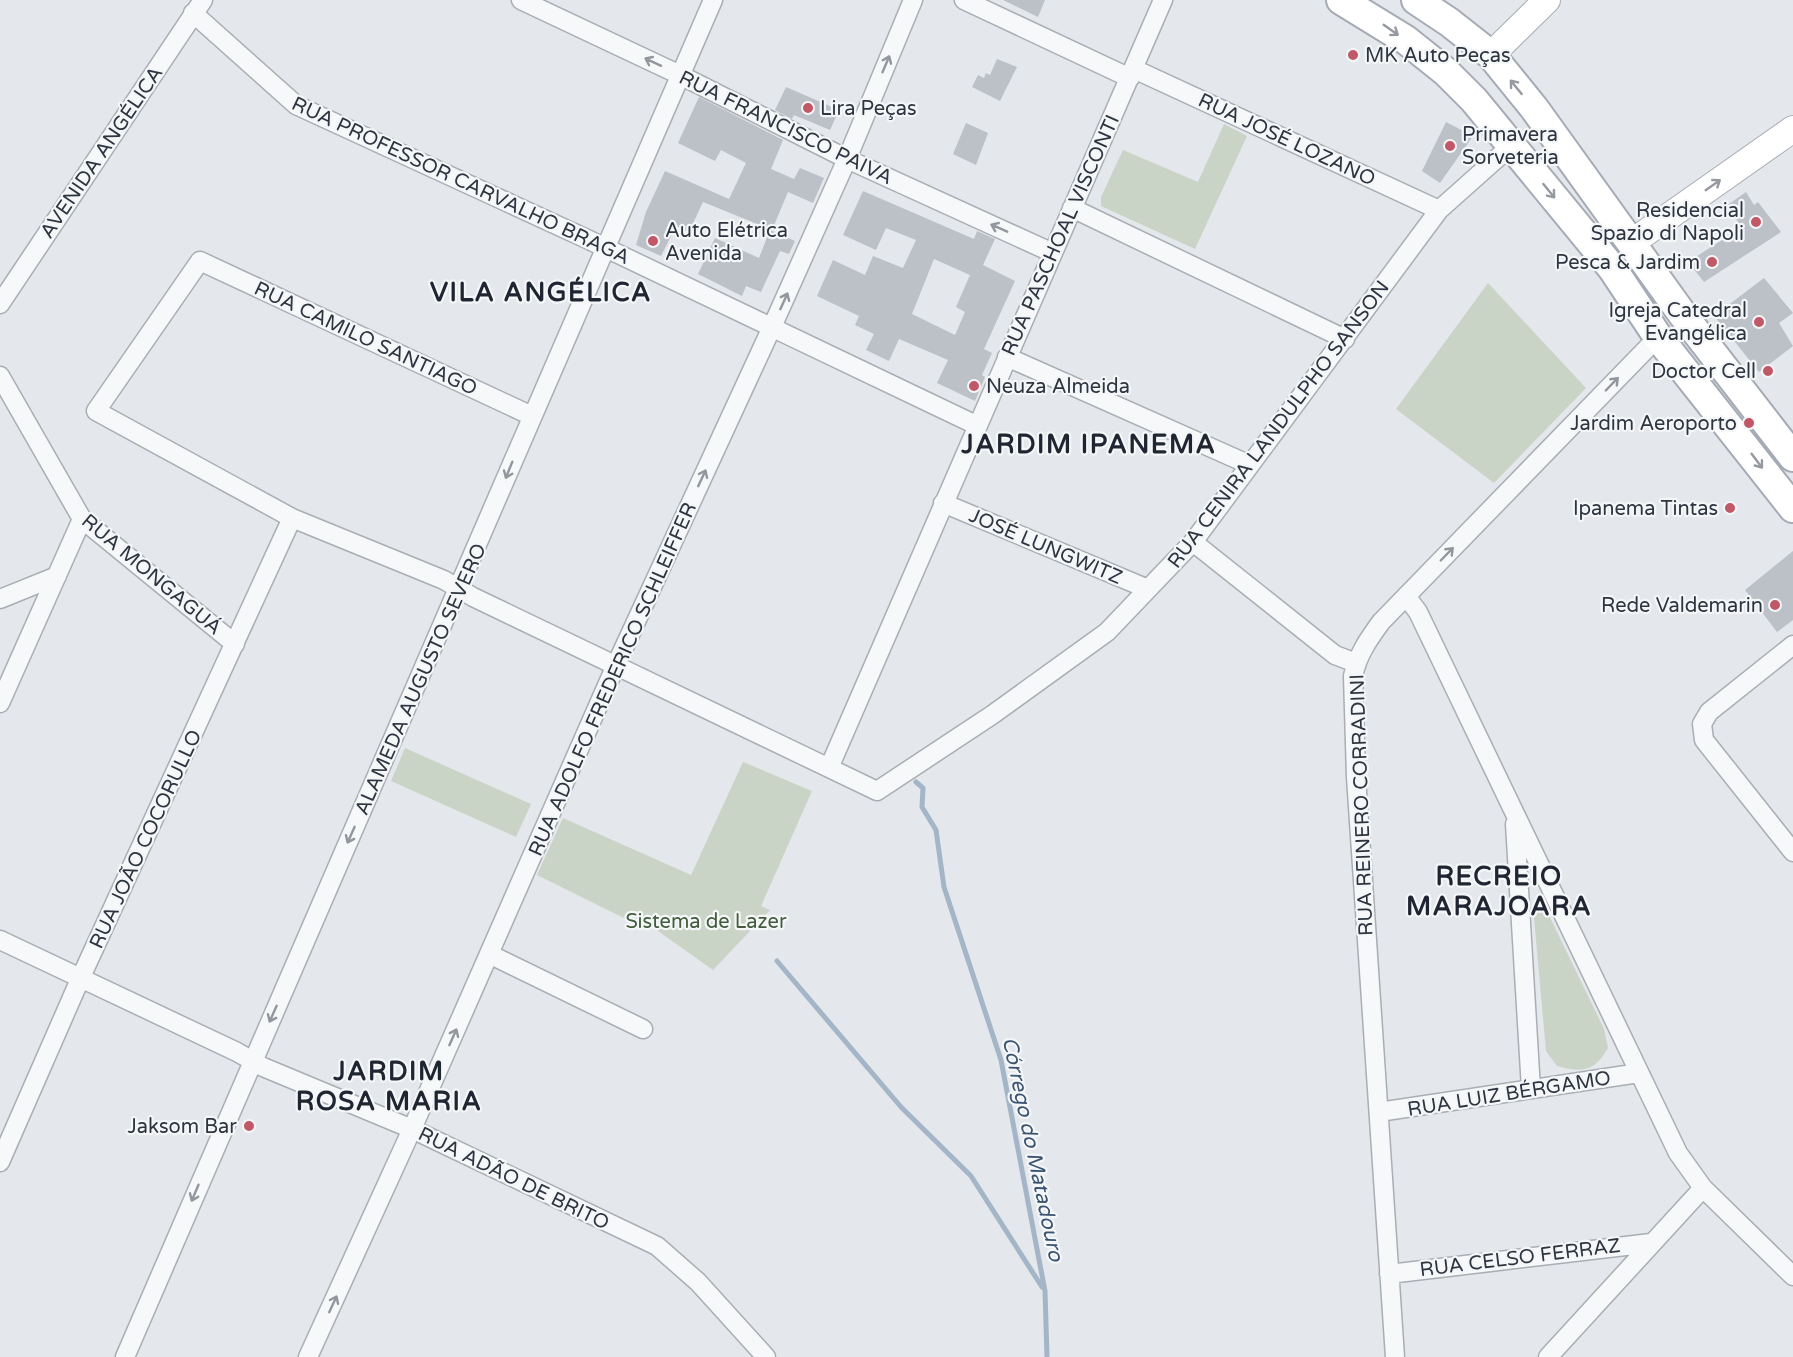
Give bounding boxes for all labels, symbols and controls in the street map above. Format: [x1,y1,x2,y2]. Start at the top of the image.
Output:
one-way arrow [1383,24,1399,36]
place label: MK Auto Peças [1365,44,1511,68]
marker: MK Auto Peças [1346,48,1360,62]
one-way arrow [645,56,663,68]
one-way arrow [881,56,892,74]
street label: AVENIDA ANGÉLICA [35,61,168,243]
street label: RUA FRANCISCO PAIVA [675,66,896,190]
one-way arrow [1510,79,1523,95]
street label: RUA JOSÉ LOZANO [1194,87,1379,192]
street label: RUA PROFESSOR CARVALHO BRAGA [288,92,633,270]
place label: Lira Peças [820,97,917,121]
marker: Lira Peças [801,101,815,115]
street label: RUA PASCHOAL VISCONTI [997,111,1125,360]
place label: Primavera Sorveteria [1462,123,1559,170]
marker: Primavera Sorveteria [1443,139,1457,153]
one-way arrow [1705,179,1721,191]
one-way arrow [1542,182,1555,198]
place label: Residencial Spazio di Napoli [1591,199,1744,246]
marker: Residencial Spazio di Napoli [1749,215,1763,229]
place label: Auto Elétrica Avenida [665,219,788,266]
one-way arrow [991,222,1009,234]
marker: Auto Elétrica Avenida [646,234,660,248]
place label: Pesca & Jardim [1555,251,1700,275]
marker: Pesca & Jardim [1705,255,1719,269]
district label: VILA ANGÉLICA [430,276,652,308]
street label: RUA CENIRA LANDULPHO SANSON [1163,276,1395,573]
street label: RUA CAMILO SANTIAGO [250,277,481,401]
one-way arrow [779,292,790,311]
place label: Igreja Catedral Evangélica [1609,299,1747,346]
marker: Igreja Catedral Evangélica [1752,315,1766,329]
place label: Doctor Cell [1651,360,1756,384]
marker: Doctor Cell [1761,364,1775,378]
place label: Neuza Almeida [986,375,1130,399]
one-way arrow [1605,377,1620,392]
marker: Neuza Almeida [967,379,981,393]
place label: Jardim Aeroporto [1570,412,1737,436]
marker: Jardim Aeroporto [1742,416,1756,430]
district label: JARDIM IPANEMA [961,429,1216,460]
one-way arrow [1751,453,1764,469]
one-way arrow [503,460,514,478]
one-way arrow [697,470,709,488]
place label: Ipanema Tintas [1573,497,1718,521]
street label: RUA ADOLFO FREDERICO SCHLEIFFER [524,499,702,860]
marker: Ipanema Tintas [1723,501,1737,515]
street label: JOSÉ LUNGWITZ [965,503,1126,590]
street label: RUA MONGAGUÁ [76,508,227,640]
street label: ALAMEDA AUGUSTO SEVERO [350,540,492,819]
one-way arrow [1440,546,1454,561]
place label: Rede Valdemarin [1601,594,1763,618]
marker: Rede Valdemarin [1768,598,1782,612]
street label: RUA REINERO CORRADINI [1345,674,1379,936]
street label: RUA JOÃO COCORULLO [84,726,207,953]
one-way arrow [345,826,357,844]
district label: RECREIO MARAJOARA [1406,861,1592,922]
park label: Sistema de Lazer [625,910,787,934]
one-way arrow [266,1004,278,1022]
one-way arrow [448,1028,459,1046]
water label: Córrego do Matadouro [997,1035,1069,1265]
district label: JARDIM ROSA MARIA [296,1056,482,1117]
street label: RUA LUIZ BÉRGAMO [1406,1065,1613,1122]
place label: Jaksom Bar [128,1115,237,1139]
marker: Jaksom Bar [242,1119,256,1133]
street label: RUA ADÃO DE BRITO [414,1121,613,1236]
one-way arrow [189,1183,200,1201]
street label: RUA CELSO FERRAZ [1418,1234,1622,1282]
one-way arrow [327,1295,339,1313]

